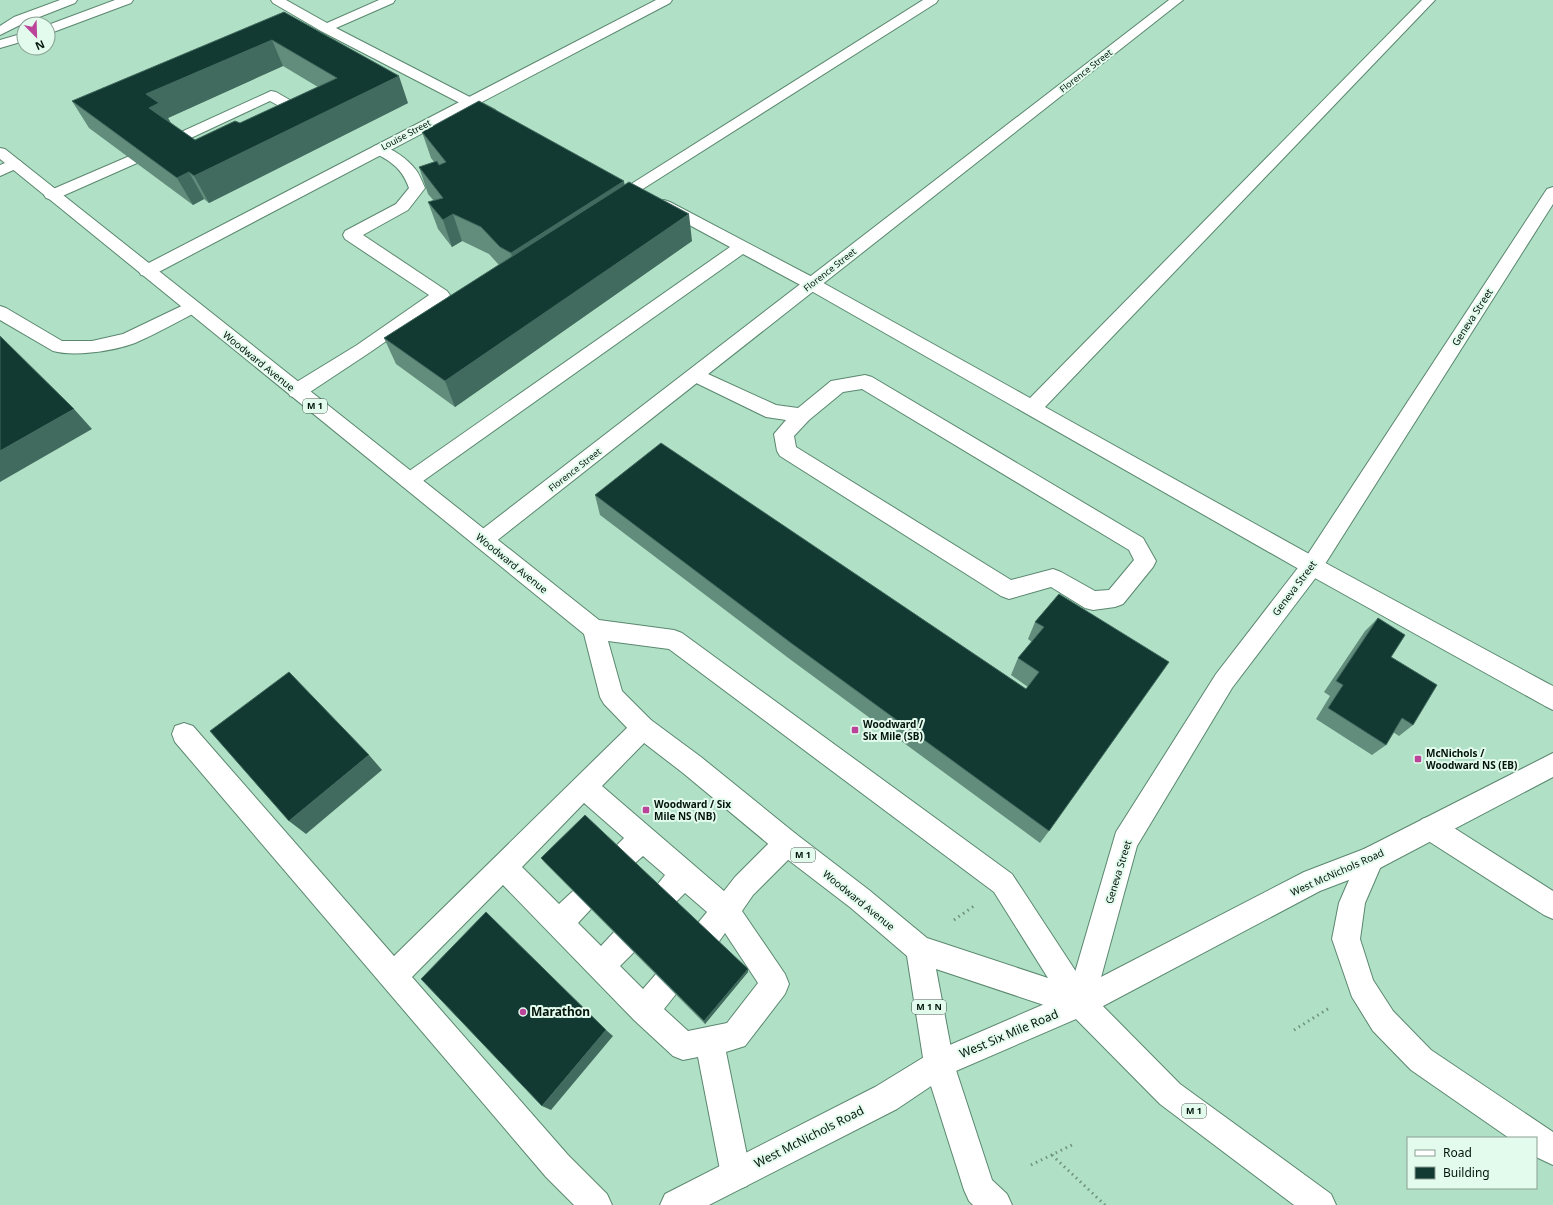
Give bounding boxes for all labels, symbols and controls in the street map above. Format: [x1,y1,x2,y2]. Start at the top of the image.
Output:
north arrow [16,16,56,56]
text: N [33,37,47,54]
street label: Florence Street [1057,45,1115,95]
street label: Louise Street [378,116,434,153]
street label: Florence Street [801,244,859,294]
street label: Geneva Street [1448,285,1496,348]
street label: Woodward Avenue [220,328,298,395]
road number: M 1 [303,399,327,413]
street label: Florence Street [546,444,604,494]
street label: Woodward Avenue [473,530,551,597]
street label: Geneva Street [1269,557,1320,618]
place label: Woodward / Six Mile (SB) [863,717,924,743]
marker: Woodward / Six Mile (SB) [850,725,860,735]
place label: McNichols / Woodward NS (EB) [1426,746,1517,772]
marker: McNichols / Woodward NS (EB) [1413,754,1423,764]
place label: Woodward / Six Mile NS (NB) [654,797,731,823]
marker: Woodward / Six Mile NS (NB) [641,805,651,815]
street label: Geneva Street [1102,838,1134,905]
street label: West McNichols Road [1288,845,1386,899]
road number: M 1 [791,848,815,862]
street label: Woodward Avenue [820,867,898,934]
road number: M 1 N [912,1000,946,1014]
place label: Marathon [531,1003,590,1020]
street label: West Six Mile Road [957,1005,1061,1062]
marker: Marathon [518,1007,528,1017]
street label: West McNichols Road [751,1102,867,1172]
road number: M 1 [1182,1104,1206,1118]
legend [1407,1137,1537,1189]
text: Road [1443,1144,1472,1161]
text: Building [1443,1164,1490,1181]

